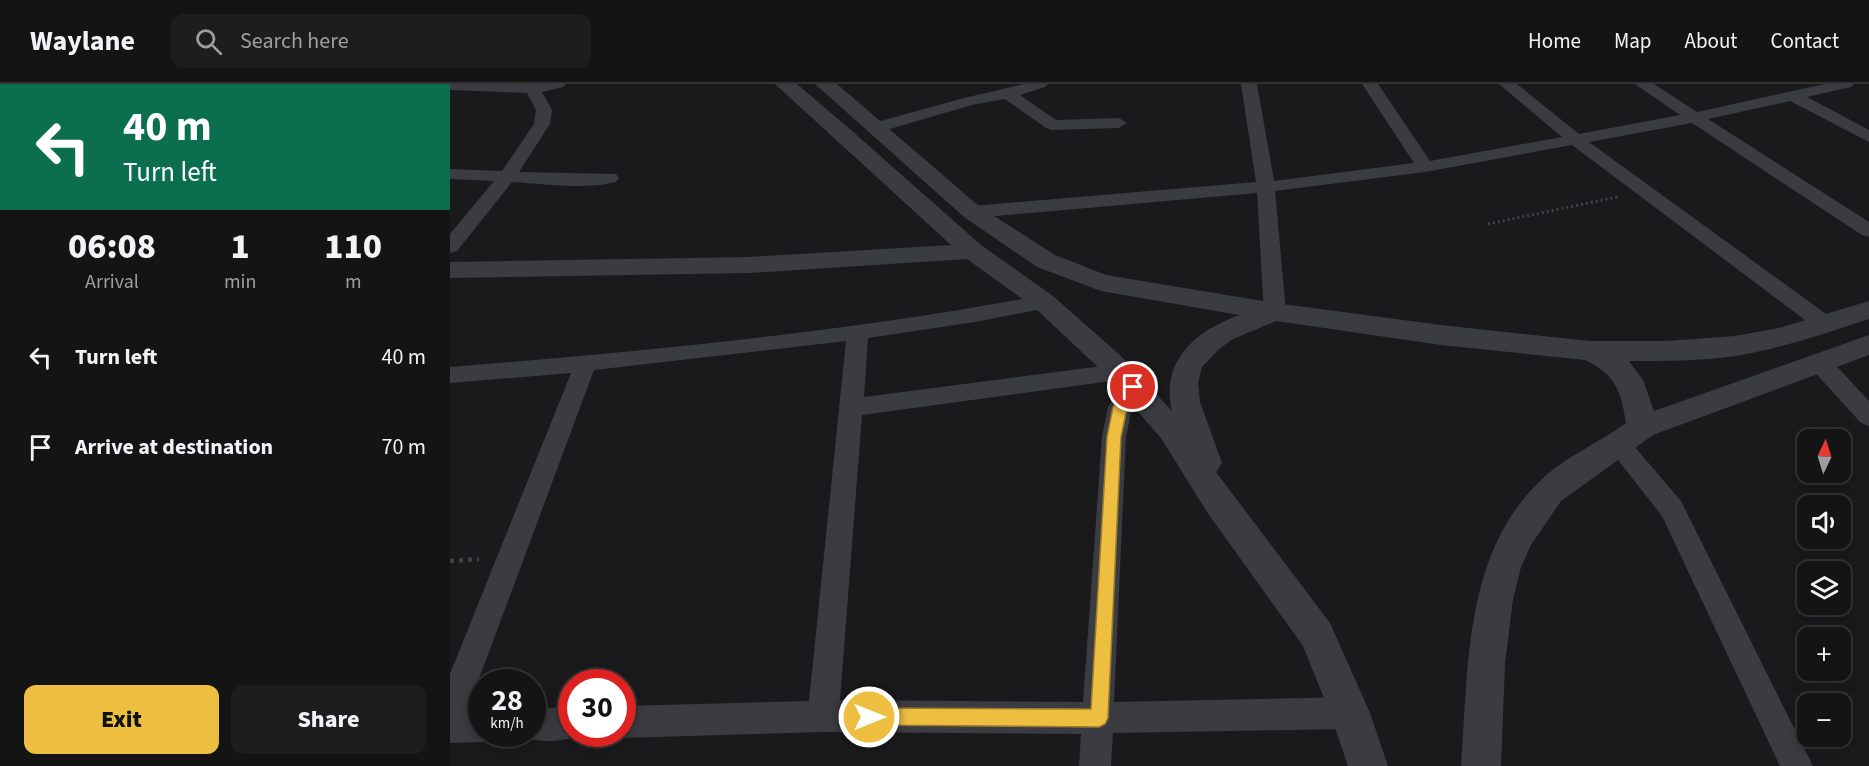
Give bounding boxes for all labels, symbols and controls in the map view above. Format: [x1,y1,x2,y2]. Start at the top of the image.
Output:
search box [171,14,591,68]
text: Waylane [30,21,135,61]
icon: search [192,25,225,58]
text: Search here [240,25,349,57]
text: Home [1528,26,1581,56]
text: Map [1614,26,1652,56]
text: About [1685,26,1737,56]
text: Contact [1770,26,1839,56]
text: 40 m [123,97,212,157]
icon: left [24,108,102,186]
text: Turn left [123,153,217,192]
text: 06:08 [68,221,156,272]
text: 1 [231,221,250,272]
text: 110 [324,221,382,272]
text: Arrival [85,268,139,296]
text: min [224,268,256,296]
text: m [345,268,361,296]
icon: left [24,341,57,374]
text: Turn left [75,341,157,373]
text: 40 m [381,341,426,373]
pin [1107,361,1158,412]
icon: arrive [1116,370,1149,403]
north arrow [1797,429,1851,483]
map controls [1797,429,1851,747]
icon: arrive [24,431,57,464]
text: Arrive at destination [75,431,273,463]
text: 70 m [381,431,426,463]
button: sound [1797,495,1851,549]
button: layers [1797,561,1851,615]
button: + [1797,627,1851,681]
speed limit sign: 30 [558,669,636,747]
text: 28 [491,679,523,722]
button: Exit [24,685,219,754]
button: Share [231,685,426,754]
position arrow [837,685,901,749]
button: − [1797,693,1851,747]
text: km/h [490,713,524,734]

